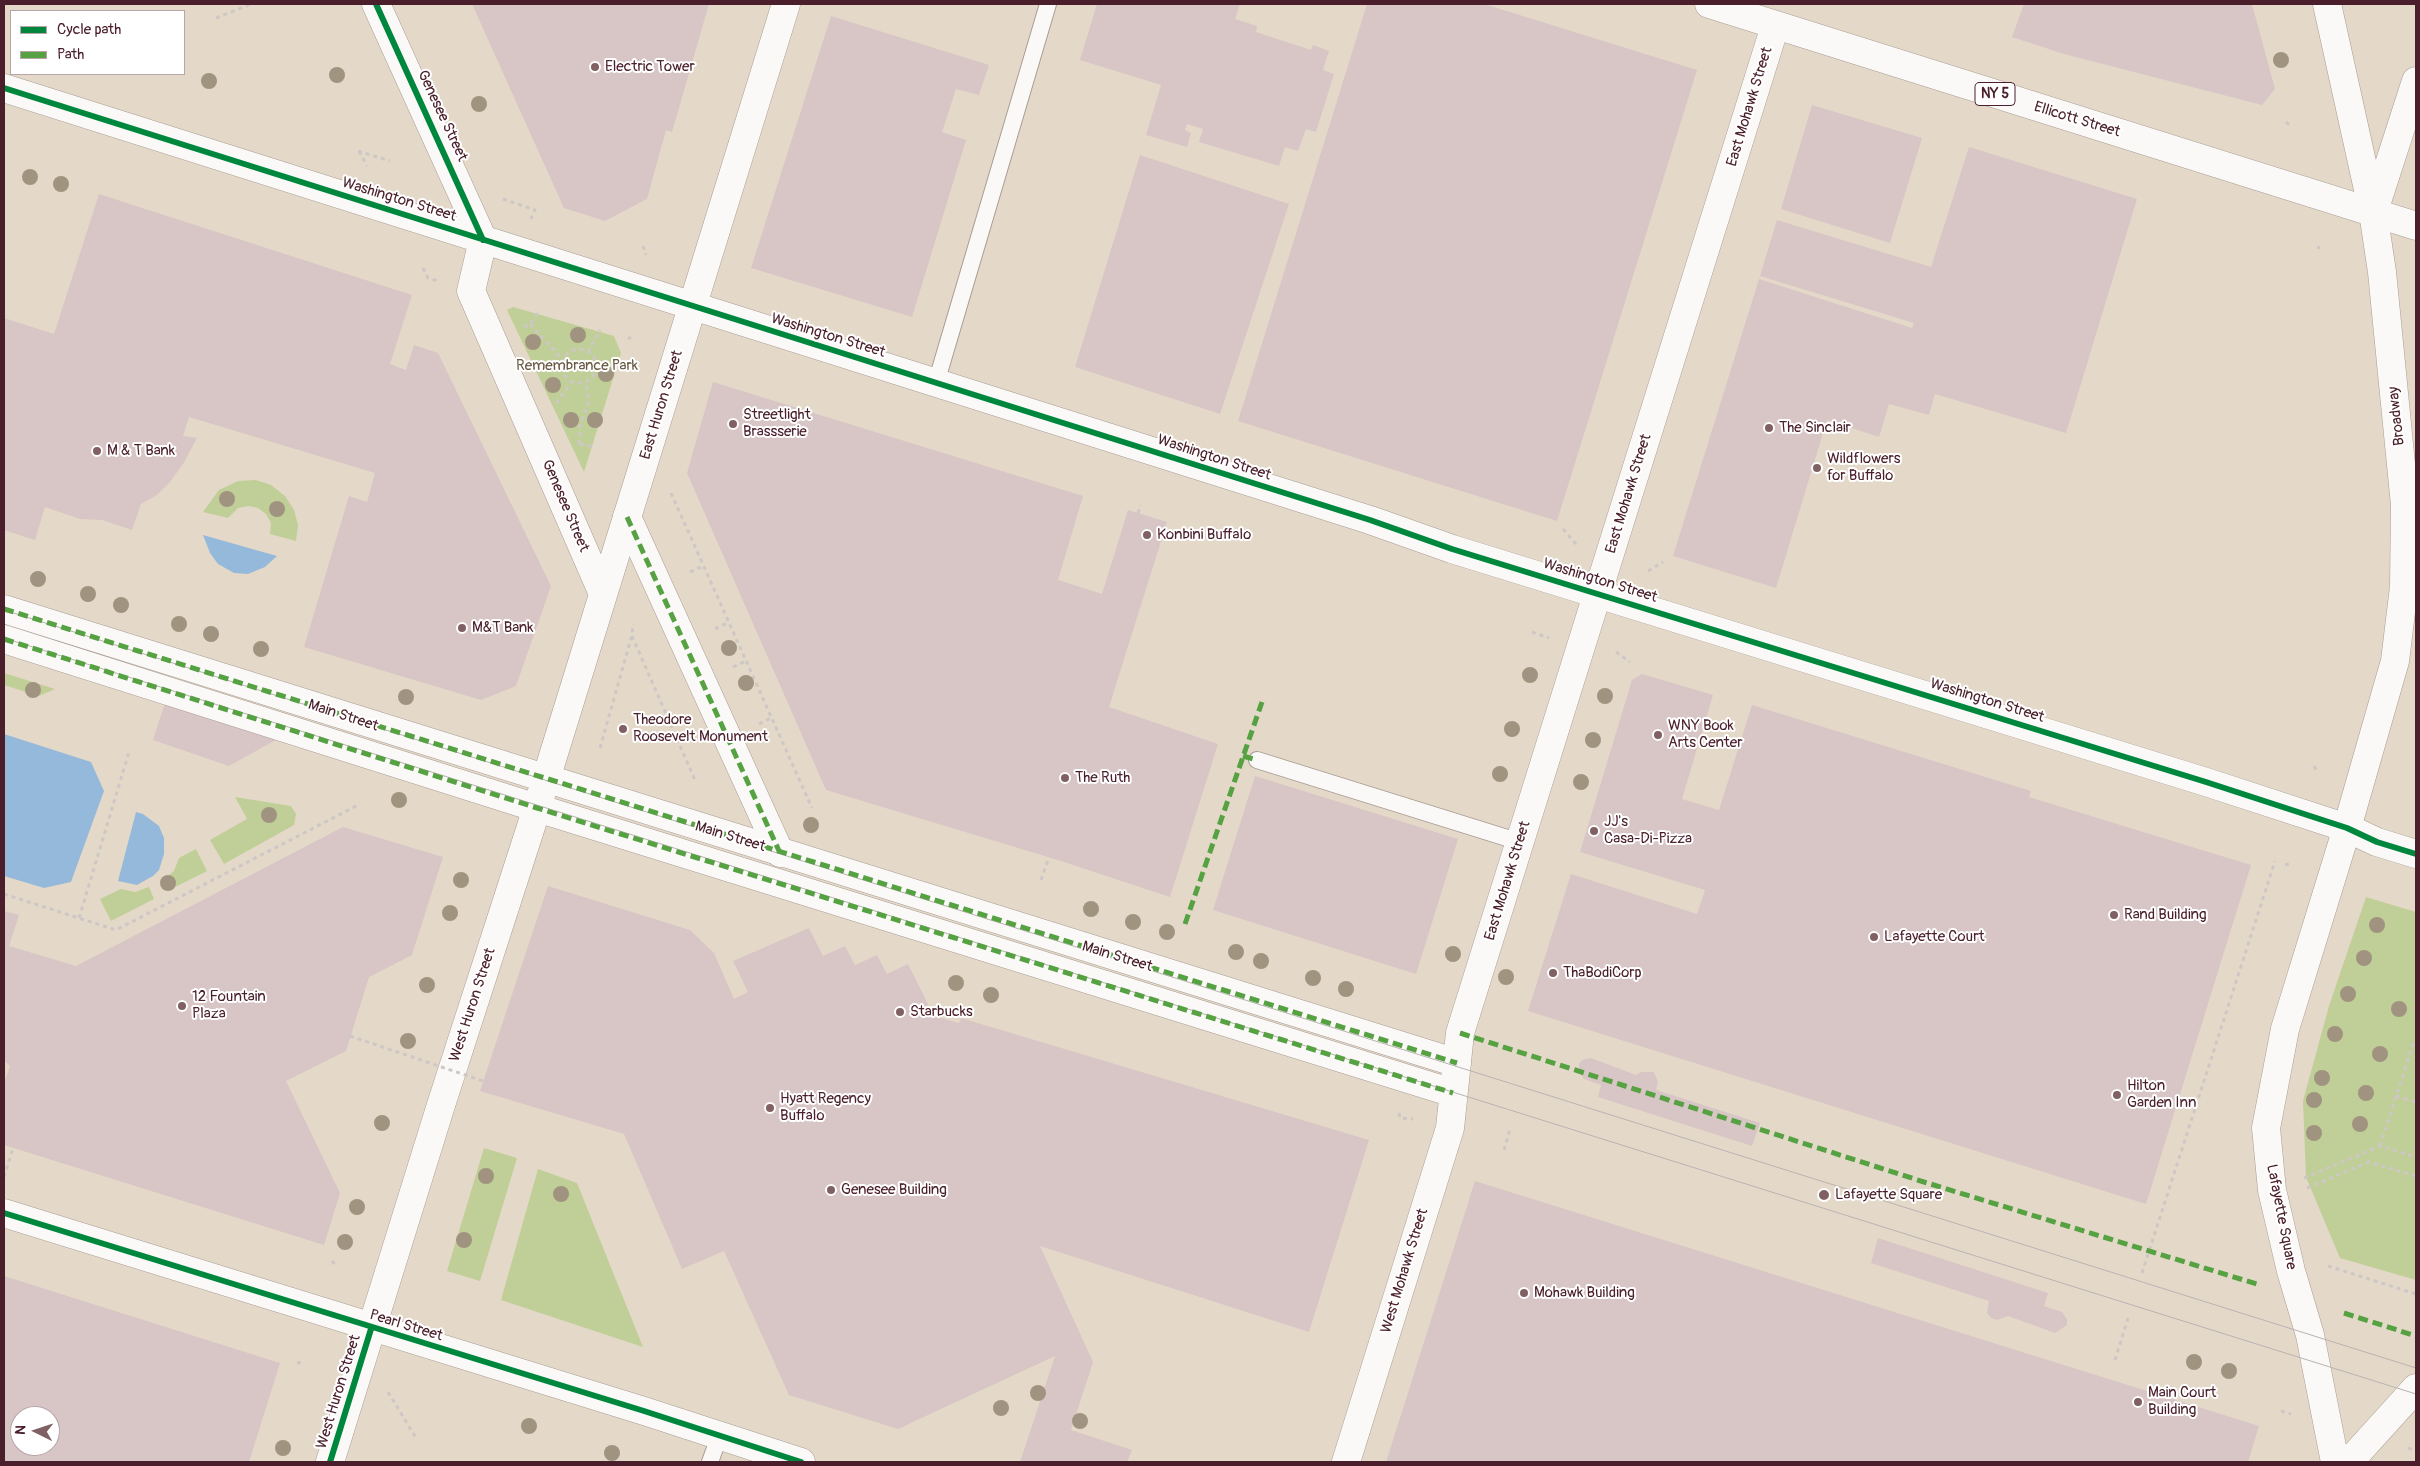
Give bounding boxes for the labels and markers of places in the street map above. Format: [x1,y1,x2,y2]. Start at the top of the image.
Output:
place label: Electric Tower [605,58,695,76]
marker: Electric Tower [589,61,601,73]
place label: Streetlight Brassserie [743,406,811,441]
marker: Streetlight Brassserie [727,418,739,430]
place label: The Sinclair [1779,419,1851,437]
marker: The Sinclair [1763,422,1775,434]
place label: M & T Bank [107,442,175,460]
marker: M & T Bank [91,445,103,457]
place label: Wildflowers for Buffalo [1827,450,1901,485]
marker: Wildflowers for Buffalo [1811,462,1823,474]
place label: Konbini Buffalo [1157,526,1251,544]
marker: Konbini Buffalo [1141,529,1153,541]
place label: M&T Bank [472,619,534,637]
marker: M&T Bank [456,622,468,634]
place label: Theodore Roosevelt Monument [633,711,768,746]
place label: WNY Book Arts Center [1668,717,1743,752]
marker: Theodore Roosevelt Monument [617,723,629,735]
marker: WNY Book Arts Center [1652,729,1664,741]
place label: The Ruth [1075,769,1130,787]
marker: The Ruth [1059,772,1071,784]
place label: JJ's Casa-Di-Pizza [1604,813,1692,848]
marker: JJ's Casa-Di-Pizza [1588,825,1600,837]
place label: Rand Building [2124,906,2206,924]
marker: Rand Building [2108,909,2120,921]
place label: Lafayette Court [1884,928,1985,946]
marker: Lafayette Court [1868,931,1880,943]
place label: ThaBodiCorp [1563,964,1642,982]
marker: ThaBodiCorp [1547,967,1559,979]
place label: 12 Fountain Plaza [192,988,266,1023]
marker: 12 Fountain Plaza [176,1000,188,1012]
place label: Starbucks [910,1003,973,1021]
marker: Starbucks [894,1006,906,1018]
place label: Hilton Garden Inn [2127,1077,2197,1112]
marker: Hilton Garden Inn [2111,1089,2123,1101]
place label: Hyatt Regency Buffalo [780,1090,871,1125]
marker: Hyatt Regency Buffalo [764,1102,776,1114]
place label: Genesee Building [841,1181,947,1199]
marker: Genesee Building [825,1184,837,1196]
place label: Lafayette Square [1835,1186,1942,1204]
marker: Lafayette Square [1817,1188,1831,1202]
place label: Mohawk Building [1534,1284,1635,1302]
marker: Mohawk Building [1518,1287,1530,1299]
place label: Main Court Building [2148,1384,2216,1419]
marker: Main Court Building [2132,1396,2144,1408]

